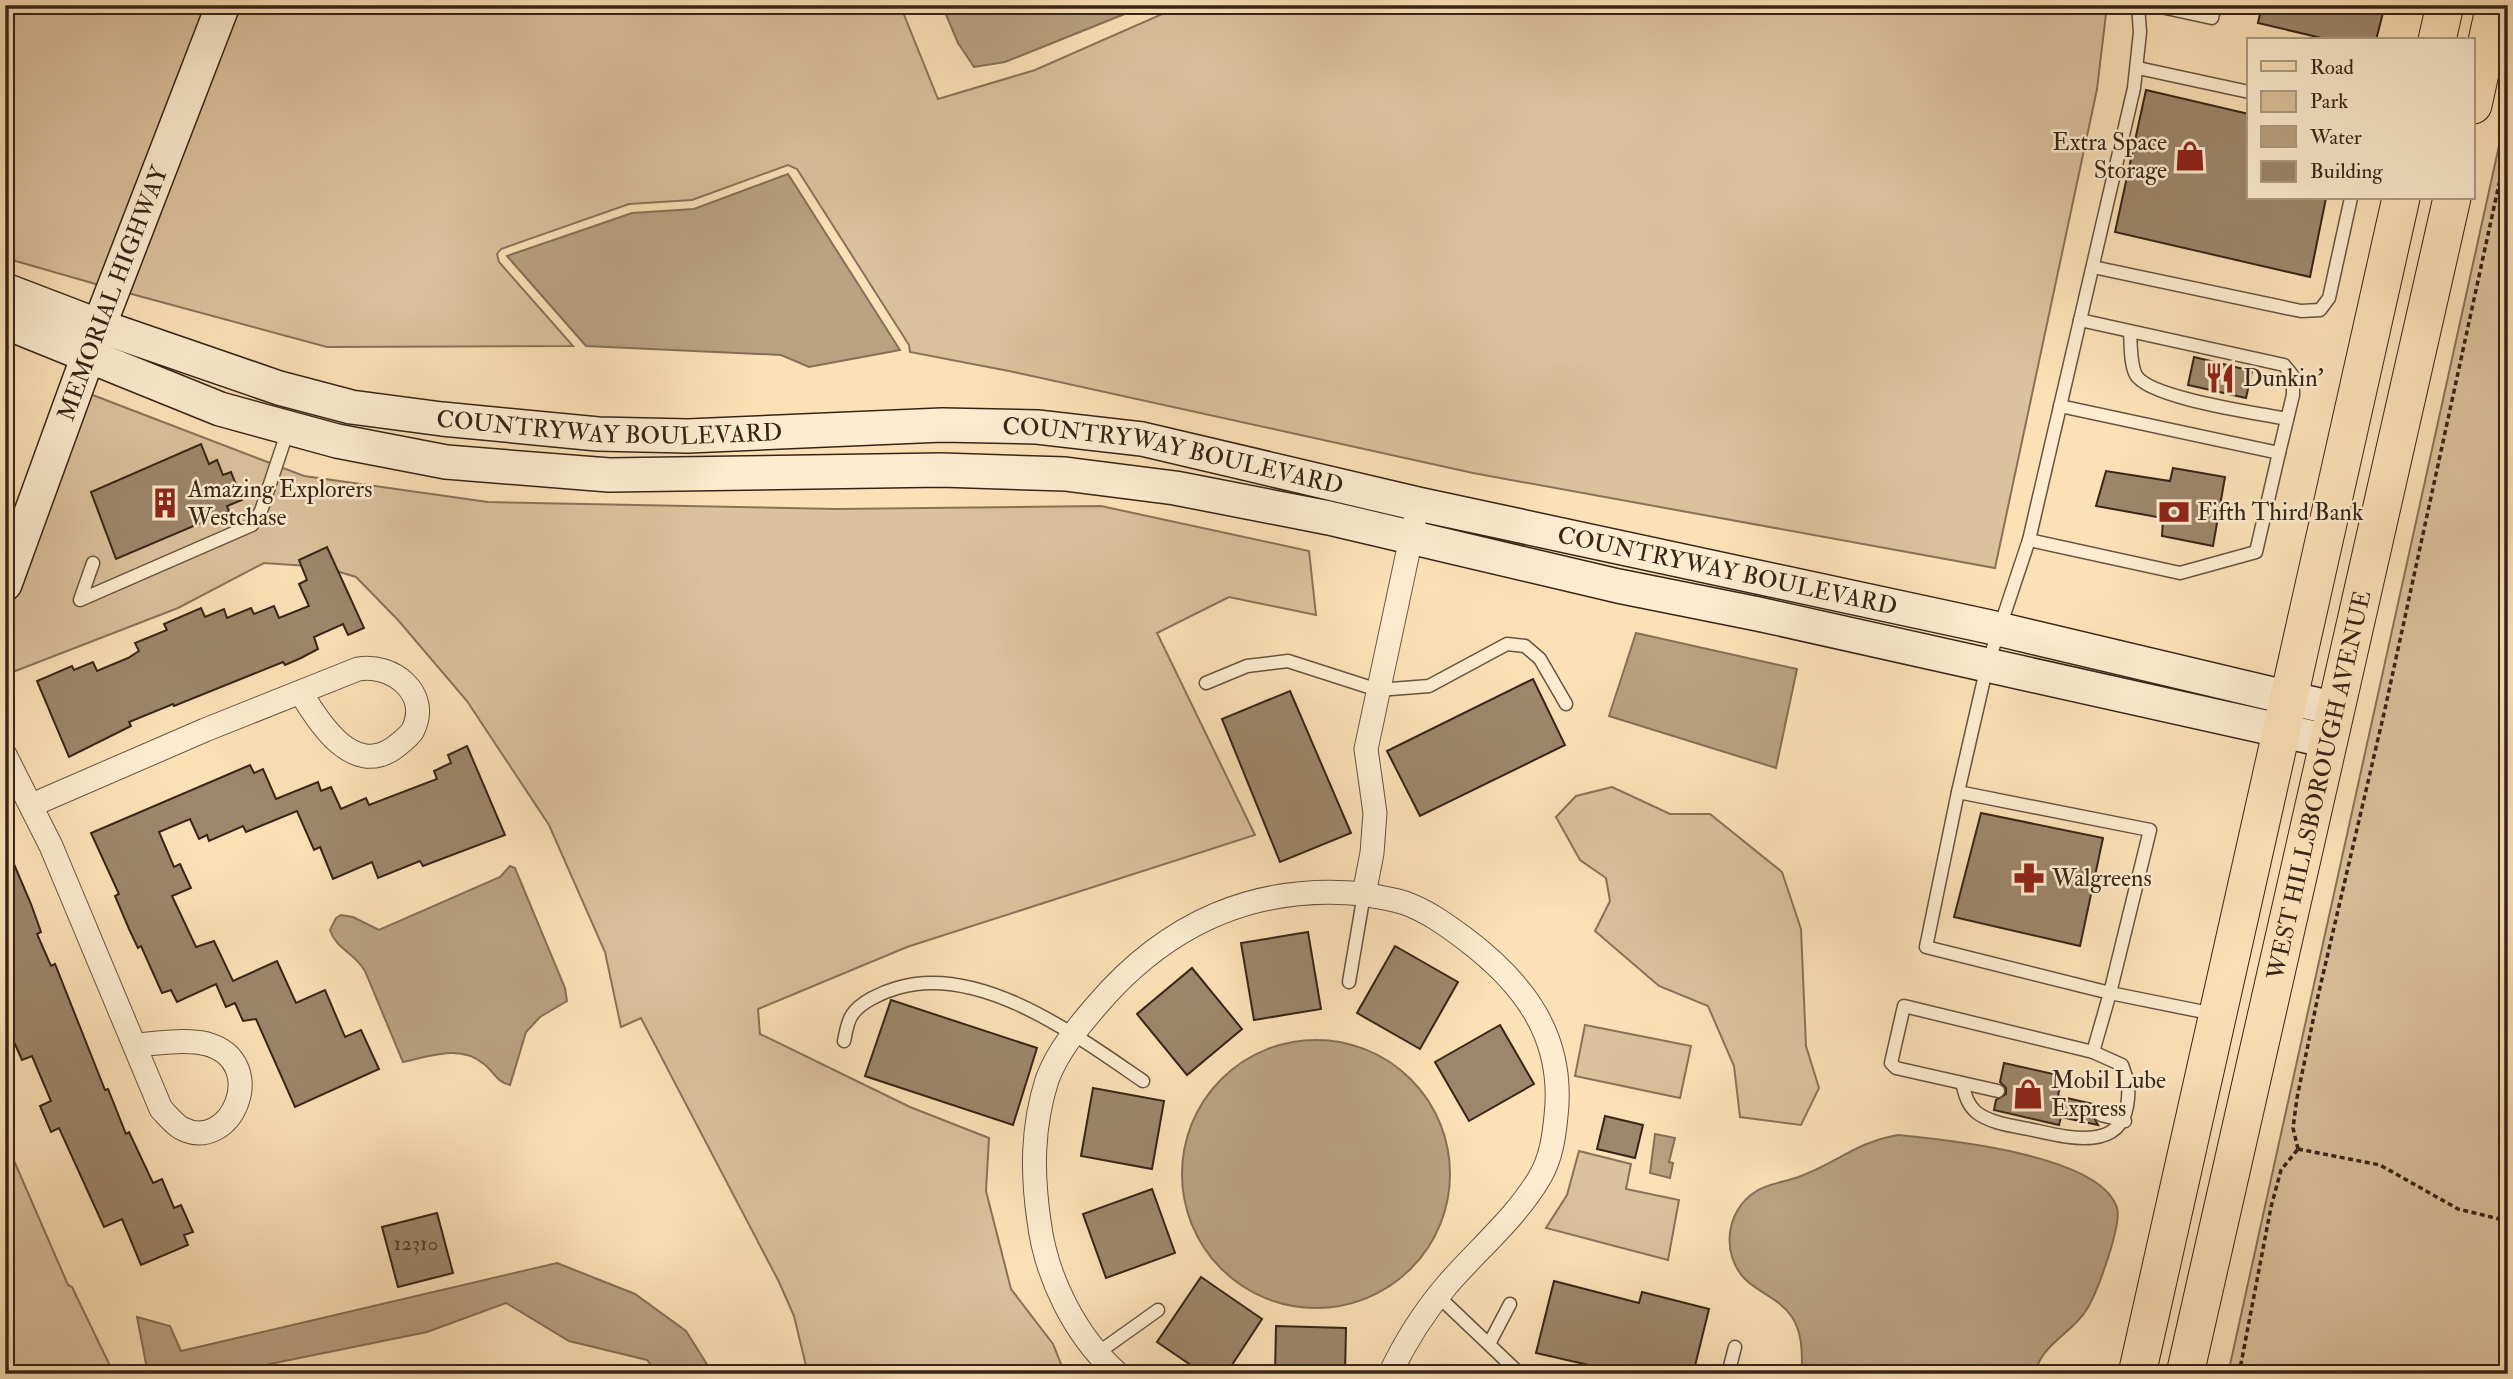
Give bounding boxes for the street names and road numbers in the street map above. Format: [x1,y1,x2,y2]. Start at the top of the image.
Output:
street label: MEMORIAL HIGHWAY [50,161,175,425]
street label: COUNTRYWAY BOULEVARD [435,403,783,452]
street label: COUNTRYWAY BOULEVARD [1002,411,1346,501]
street label: COUNTRYWAY BOULEVARD [1555,519,1900,622]
street label: WEST HILLSBOROUGH AVENUE [2259,587,2378,984]

